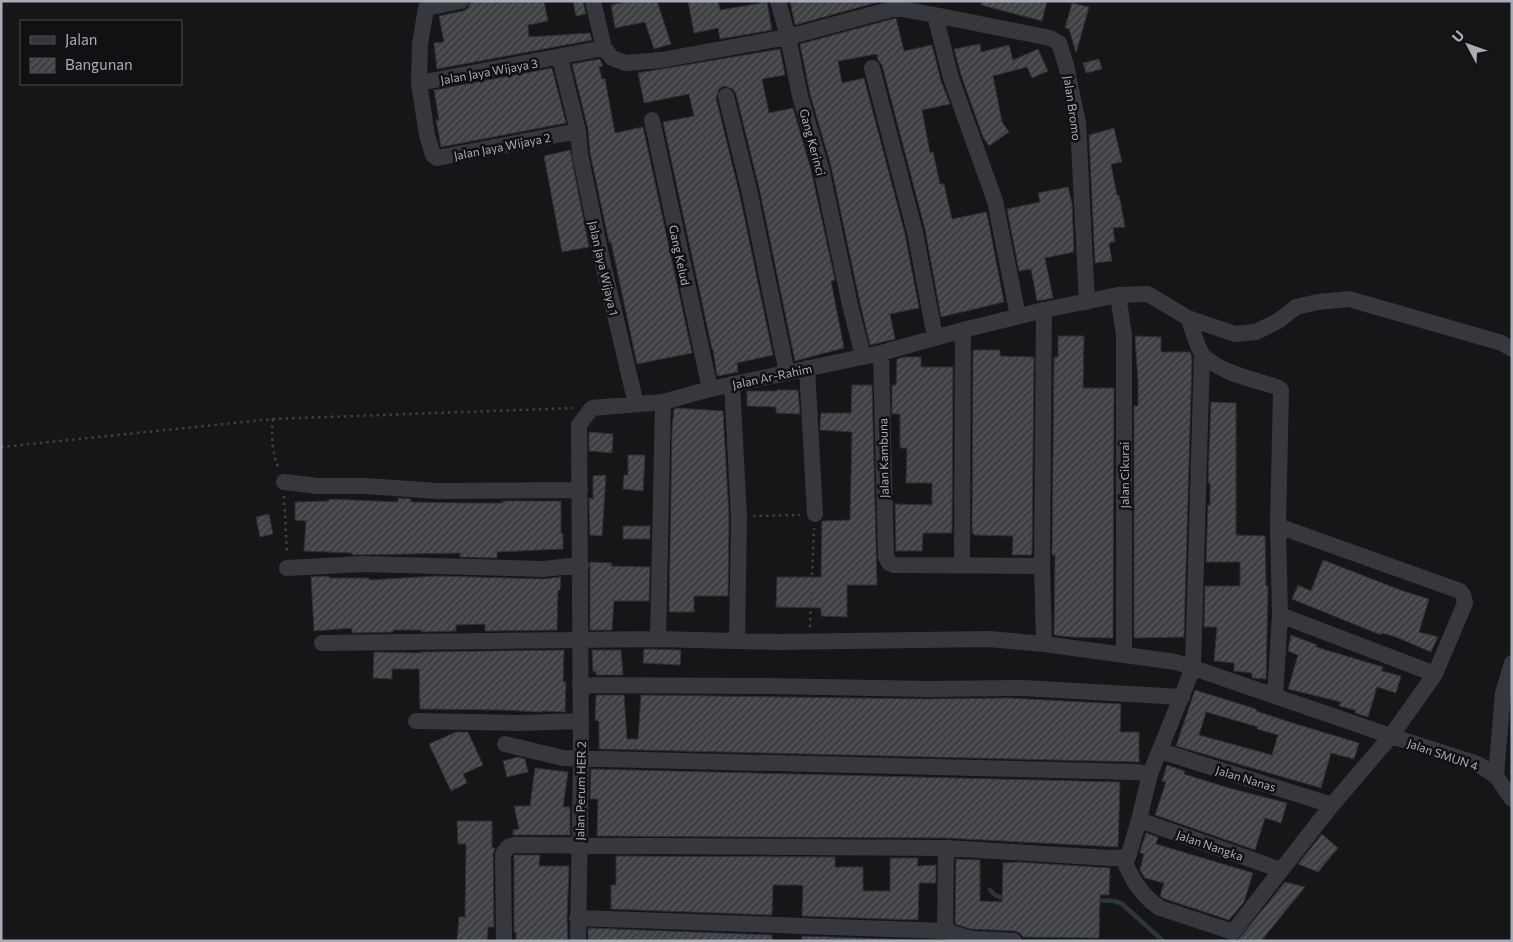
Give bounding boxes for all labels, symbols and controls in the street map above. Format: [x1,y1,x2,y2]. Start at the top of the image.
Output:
legend [20,20,182,85]
north arrow [1443,20,1493,70]
text: U [1448,27,1468,46]
text: Jalan [65,30,97,48]
text: Bangunan [65,55,133,73]
street label: Jalan Jaya Wijaya 3 [439,56,539,87]
street label: Jalan Bromo [1061,75,1084,142]
street label: Gang Kerinci [797,107,829,177]
street label: Jalan Jaya Wijaya 2 [452,130,552,163]
street label: Jalan Jaya Wijaya 1 [585,219,622,317]
street label: Gang Kelud [667,224,693,287]
street label: Jalan Ar-Rahim [731,361,813,392]
street label: Jalan Kambuna [875,418,892,498]
street label: Jalan Cikurai [1117,442,1132,508]
street label: Jalan SMUN 4 [1405,735,1480,774]
street label: Jalan Perum HER 2 [572,741,589,841]
street label: Jalan Nanas [1214,762,1278,795]
street label: Jalan Nangka [1174,827,1245,864]

